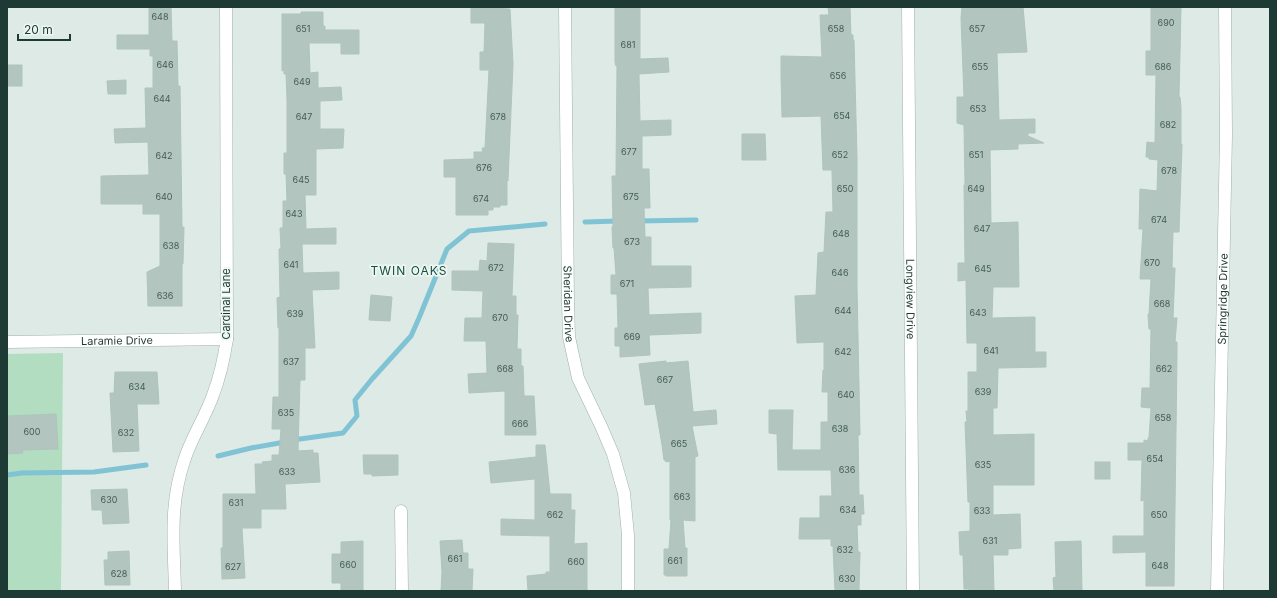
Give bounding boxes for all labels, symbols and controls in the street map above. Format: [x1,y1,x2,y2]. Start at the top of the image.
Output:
house number: 648 [152,11,169,22]
scale bar [18,16,70,42]
house number: 690 [1158,17,1175,28]
text: 20 m [24,22,53,37]
house number: 651 [296,23,310,34]
house number: 658 [828,23,845,34]
house number: 657 [969,23,985,34]
house number: 681 [621,39,635,50]
house number: 646 [157,59,174,70]
house number: 655 [972,61,988,72]
house number: 686 [1155,61,1172,72]
house number: 656 [830,70,847,81]
house number: 649 [294,76,311,87]
house number: 644 [153,93,171,104]
house number: 653 [970,103,987,114]
house number: 654 [834,110,851,121]
house number: 647 [296,111,312,122]
house number: 678 [490,111,506,122]
house number: 682 [1160,119,1176,130]
house number: 677 [621,146,637,157]
house number: 652 [832,149,848,160]
house number: 651 [969,149,983,160]
house number: 642 [156,150,172,161]
house number: 676 [476,162,492,173]
house number: 678 [1161,165,1177,176]
house number: 645 [293,174,309,185]
house number: 650 [837,183,854,194]
house number: 649 [968,183,985,194]
house number: 640 [155,191,173,202]
house number: 675 [623,191,639,202]
house number: 674 [473,193,489,204]
house number: 643 [286,208,303,219]
house number: 674 [1151,214,1167,225]
house number: 647 [974,223,990,234]
house number: 648 [833,228,850,239]
house number: 673 [624,236,640,247]
house number: 638 [163,240,180,251]
street label: Springridge Drive [1215,253,1231,345]
house number: 670 [1144,257,1160,268]
house number: 641 [284,259,298,270]
street label: Longview Drive [903,259,918,339]
house number: 672 [488,262,504,273]
district label: TWIN OAKS [371,263,447,278]
house number: 645 [975,263,991,274]
street label: Sheridan Drive [561,265,577,344]
house number: 646 [832,267,849,278]
street label: Cardinal Lane [219,268,233,340]
house number: 671 [620,278,634,289]
house number: 636 [157,290,174,301]
house number: 668 [1154,298,1171,309]
house number: 644 [834,305,852,316]
house number: 643 [970,307,987,318]
house number: 639 [287,308,304,319]
house number: 670 [492,312,508,323]
house number: 669 [624,331,641,342]
street label: Laramie Drive [81,333,153,348]
house number: 641 [984,345,998,356]
house number: 642 [835,346,851,357]
house number: 637 [283,356,299,367]
house number: 668 [497,363,514,374]
house number: 662 [1156,363,1172,374]
house number: 667 [657,374,673,385]
house number: 634 [129,381,146,392]
house number: 639 [975,386,992,397]
house number: 640 [837,389,855,400]
house number: 635 [278,407,294,418]
house number: 658 [1155,412,1172,423]
house number: 666 [512,418,529,429]
house number: 638 [832,423,849,434]
house number: 600 [24,426,41,437]
house number: 632 [118,427,134,438]
house number: 665 [671,438,687,449]
house number: 654 [1147,453,1164,464]
house number: 635 [975,459,991,470]
house number: 636 [839,464,856,475]
house number: 633 [279,466,296,477]
house number: 663 [674,491,691,502]
house number: 630 [101,494,118,505]
house number: 631 [229,497,243,508]
house number: 634 [840,504,857,515]
house number: 633 [974,505,991,516]
house number: 662 [547,509,563,520]
house number: 650 [1151,509,1168,520]
house number: 631 [983,535,997,546]
house number: 632 [837,544,853,555]
house number: 661 [448,553,462,564]
house number: 661 [668,555,682,566]
house number: 660 [568,556,585,567]
house number: 660 [340,559,357,570]
house number: 648 [1152,560,1169,571]
house number: 627 [225,561,241,572]
house number: 628 [111,568,128,579]
house number: 630 [839,573,856,584]

